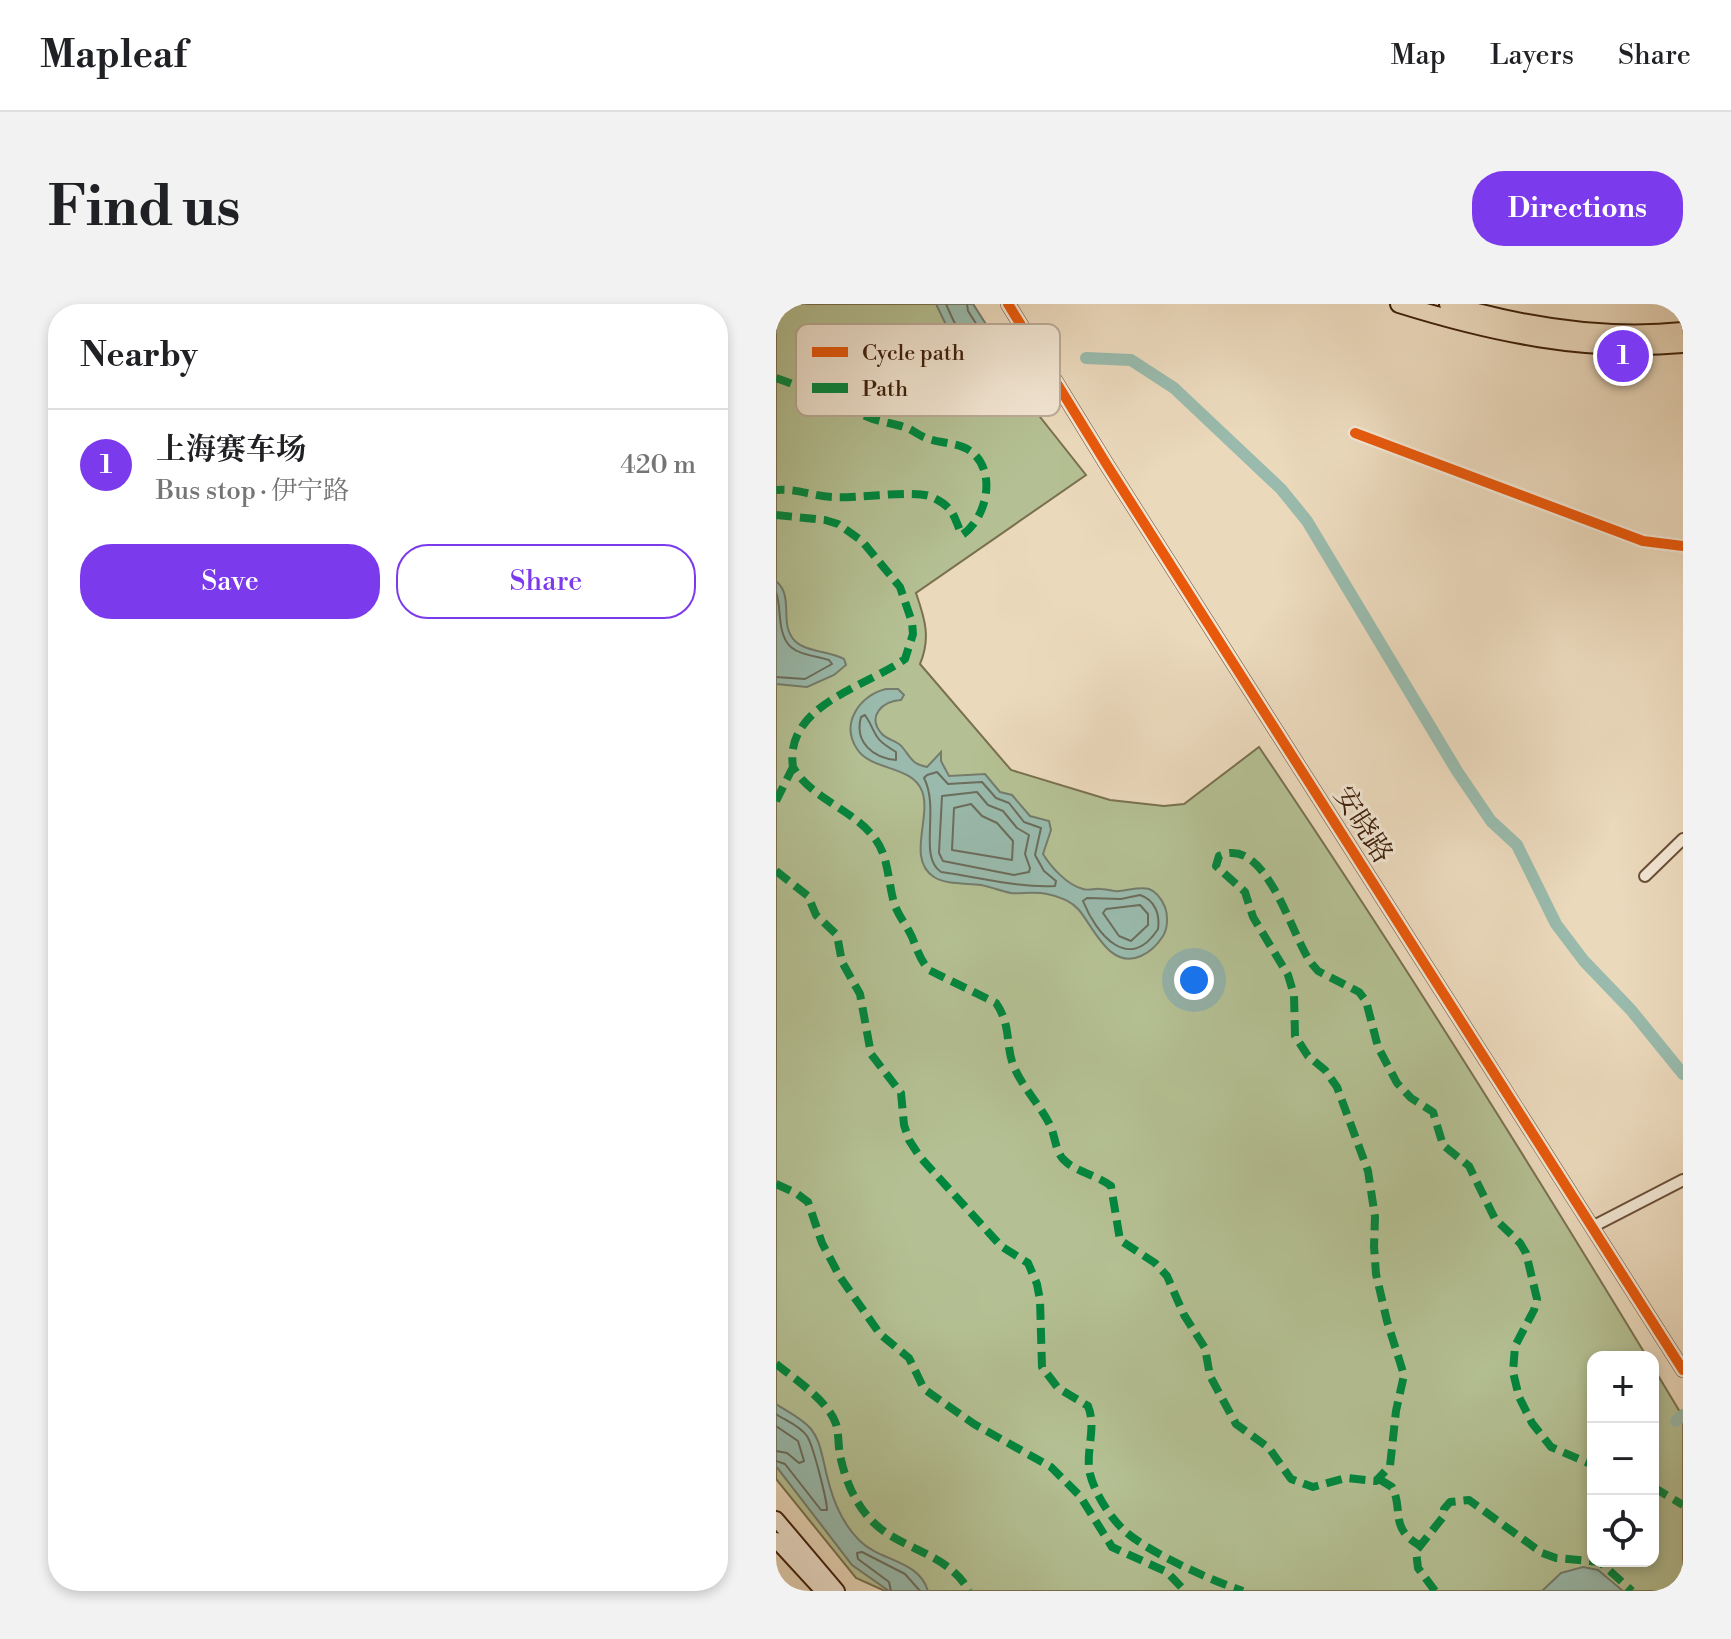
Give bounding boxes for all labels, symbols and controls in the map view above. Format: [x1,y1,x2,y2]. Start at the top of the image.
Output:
text: Mapleaf [40,32,187,79]
text: Map [1391,38,1446,73]
text: Layers [1490,38,1574,73]
text: Share [1618,38,1691,73]
button: Directions [1472,171,1683,246]
text: Find us [48,173,241,243]
legend [796,324,1060,416]
pin: 1 [1597,326,1649,386]
text: Nearby [80,335,198,377]
text: Cycle path [862,340,965,367]
text: Path [862,376,908,403]
text: 上海赛车场 [156,431,306,469]
text: 1 [100,449,112,481]
text: 420 m [620,449,696,481]
text: Bus stop · 伊宁路 [156,475,349,507]
button: Save [80,544,380,619]
button: Share [396,544,696,619]
street label: 安晓路 [1326,780,1400,870]
your location [1174,960,1214,1000]
map controls [1587,1351,1659,1567]
button: + [1587,1351,1659,1423]
button: − [1587,1423,1659,1495]
button: locate [1587,1495,1659,1567]

